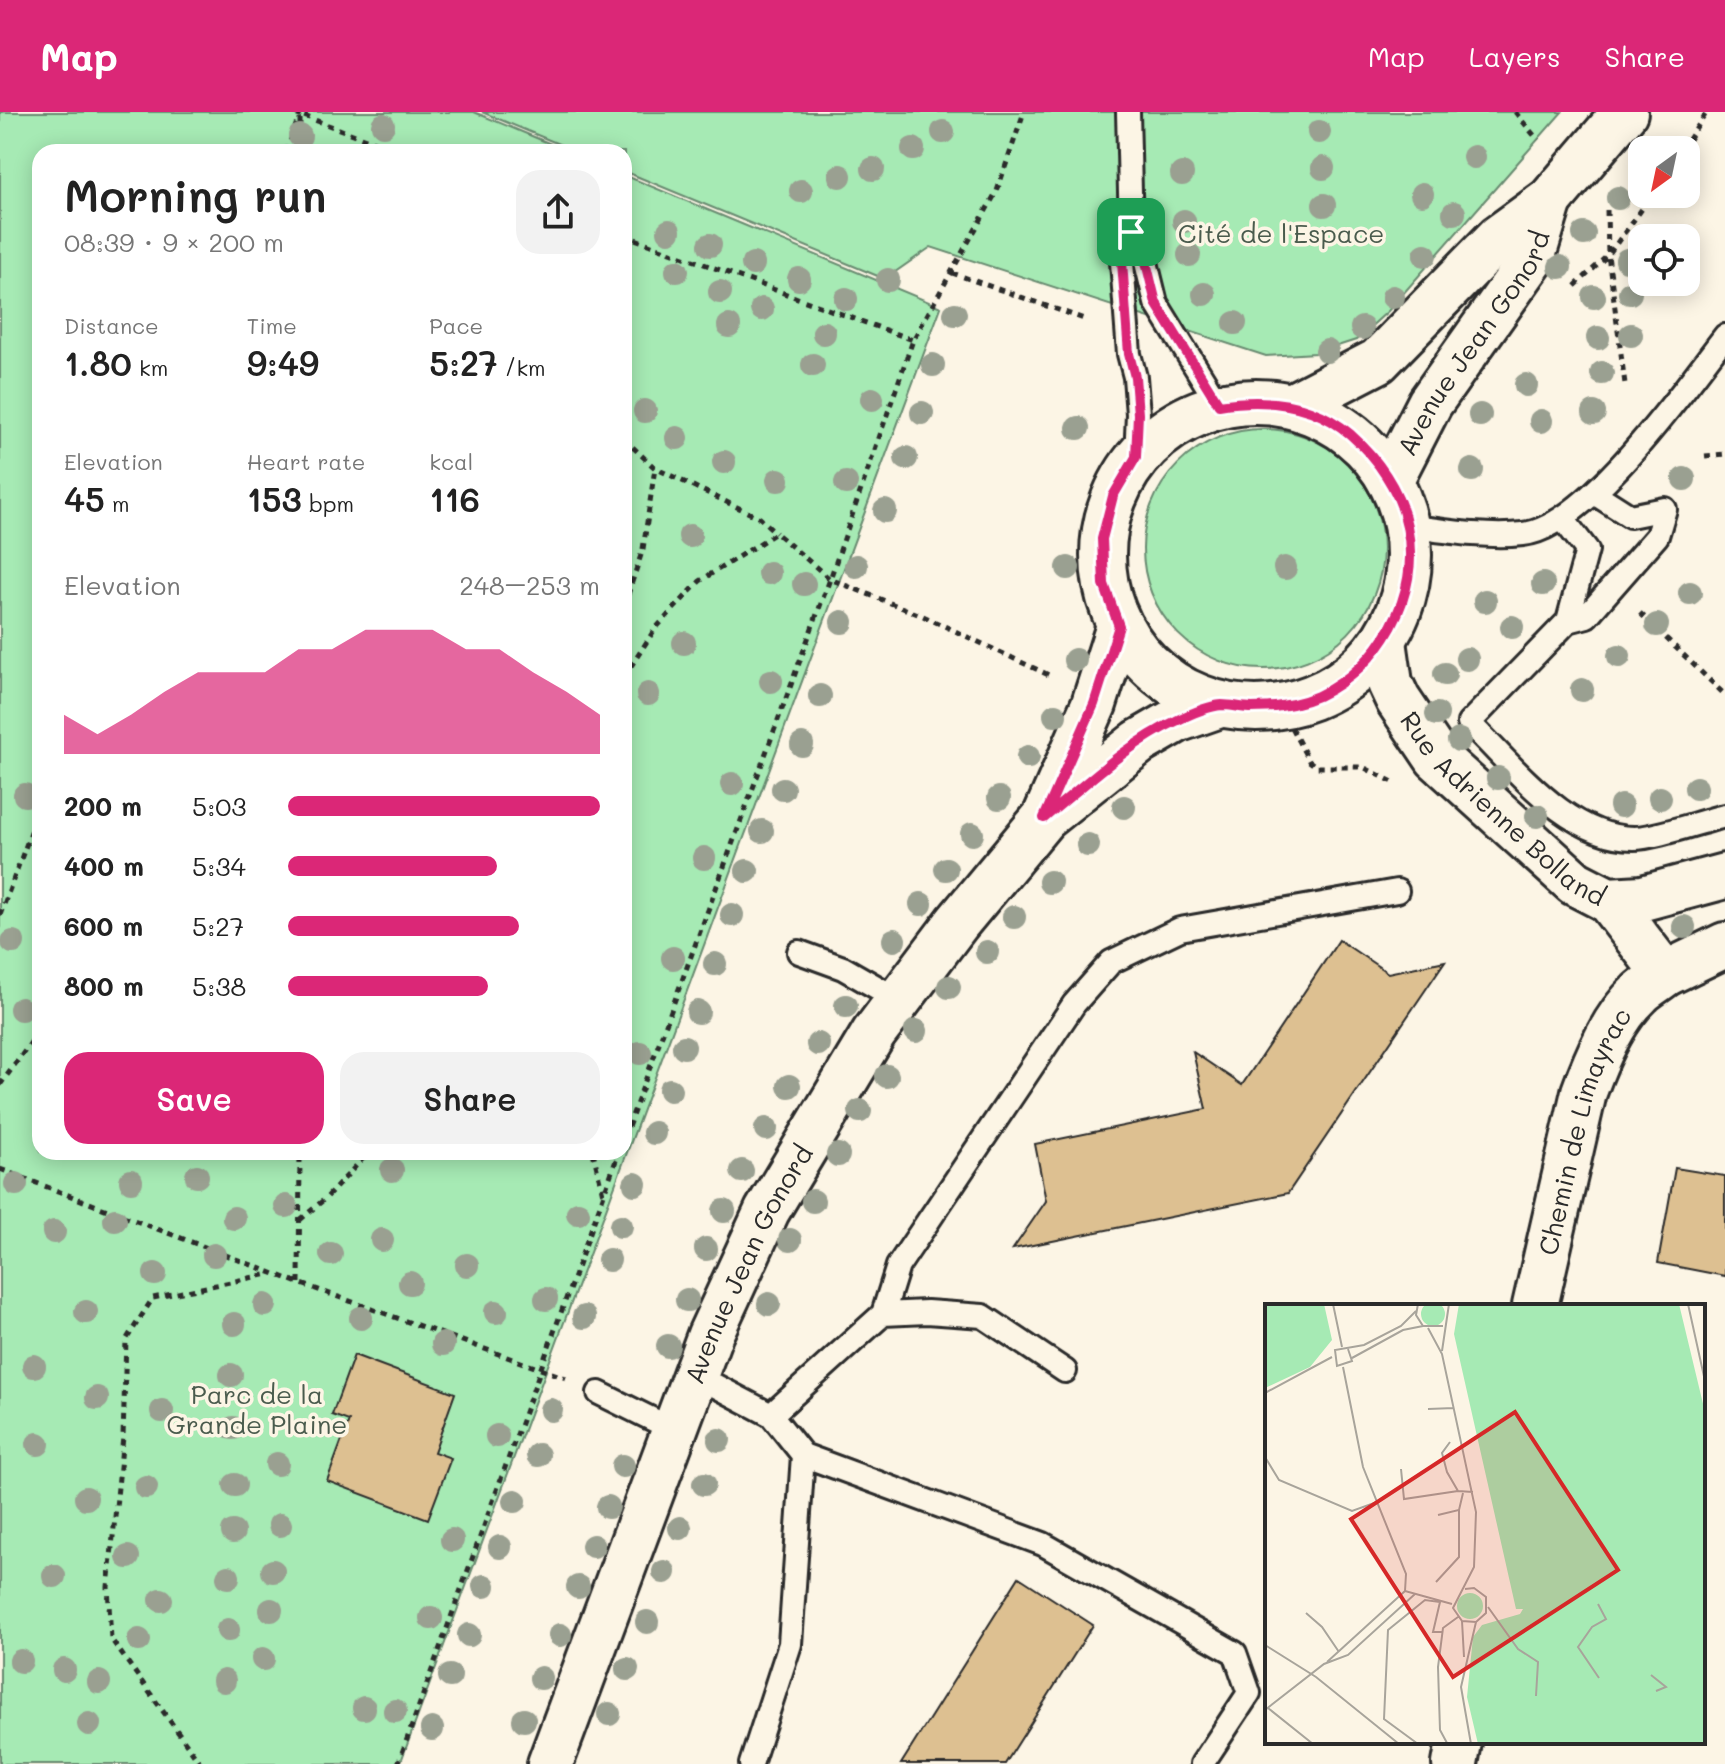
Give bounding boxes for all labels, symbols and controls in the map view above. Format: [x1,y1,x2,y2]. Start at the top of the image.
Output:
text: Map [40,31,118,81]
text: Map [1368,38,1425,74]
text: Layers [1469,38,1561,74]
text: Share [1605,38,1685,74]
north arrow [1628,136,1700,208]
map controls [1628,136,1700,296]
text: Morning run [64,166,327,223]
button: share [516,170,600,254]
pin [1097,198,1165,266]
icon: arrive [1109,210,1153,254]
park label: Cité de l'Espace [1178,216,1384,250]
button: locate [1628,224,1700,296]
text: 08:39 · 9 × 200 m [64,225,284,259]
street label: Avenue Jean Gonord [1389,227,1557,461]
text: Distance [64,311,159,340]
text: Time [247,311,297,340]
text: Pace [429,311,483,340]
text: 1.80 [64,340,132,385]
text: 9:49 [247,340,319,385]
text: 5:27 [429,340,498,385]
text: km [132,353,168,382]
text: /km [498,353,546,382]
text: Elevation [64,447,163,476]
text: Heart rate [247,447,365,476]
text: kcal [429,447,473,476]
text: 45 [64,476,105,521]
text: 153 [247,476,302,521]
text: 116 [429,476,480,521]
text: m [105,489,129,518]
text: bpm [302,489,354,518]
text: Elevation [64,568,181,602]
text: 248–253 m [459,568,600,602]
street label: Rue Adrienne Bolland [1393,704,1612,913]
text: 200 m [64,789,142,823]
text: 5:03 [192,789,247,823]
text: 400 m [64,849,144,883]
text: 5:34 [192,849,246,883]
text: 600 m [64,909,143,943]
text: 5:27 [192,909,244,943]
text: 800 m [64,969,144,1003]
text: 5:38 [192,969,246,1003]
street label: Chemin de Limayrac [1530,1000,1639,1258]
button: Save [64,1052,324,1144]
button: Share [340,1052,600,1144]
street label: Avenue Jean Gonord [676,1138,820,1388]
inset map [1265,1304,1705,1744]
park label: Parc de la Grande Plaine [167,1377,347,1441]

